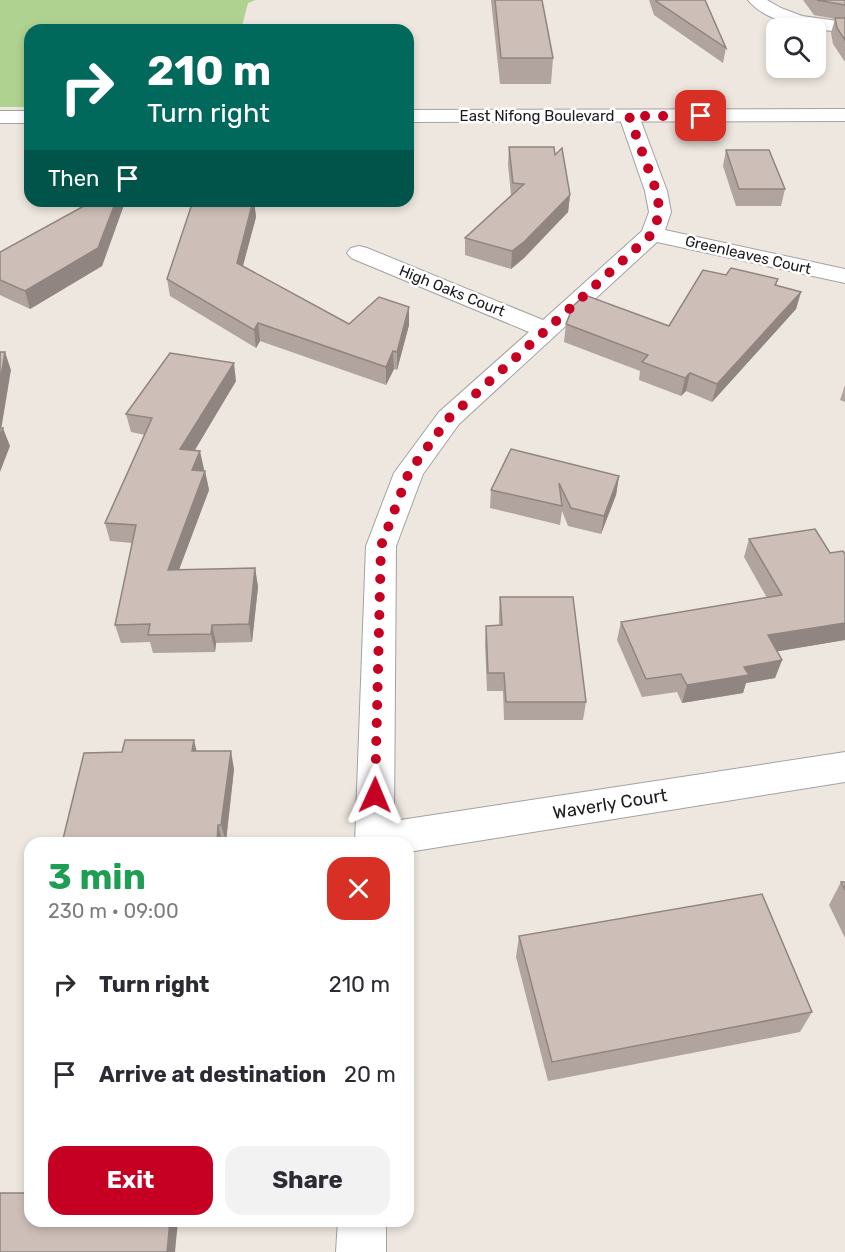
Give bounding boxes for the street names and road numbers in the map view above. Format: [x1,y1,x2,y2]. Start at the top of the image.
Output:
street label: East Nifong Boulevard [460,107,614,125]
street label: Greenleaves Court [683,232,813,278]
street label: High Oaks Court [396,262,508,320]
street label: Waverly Court [551,784,669,824]

